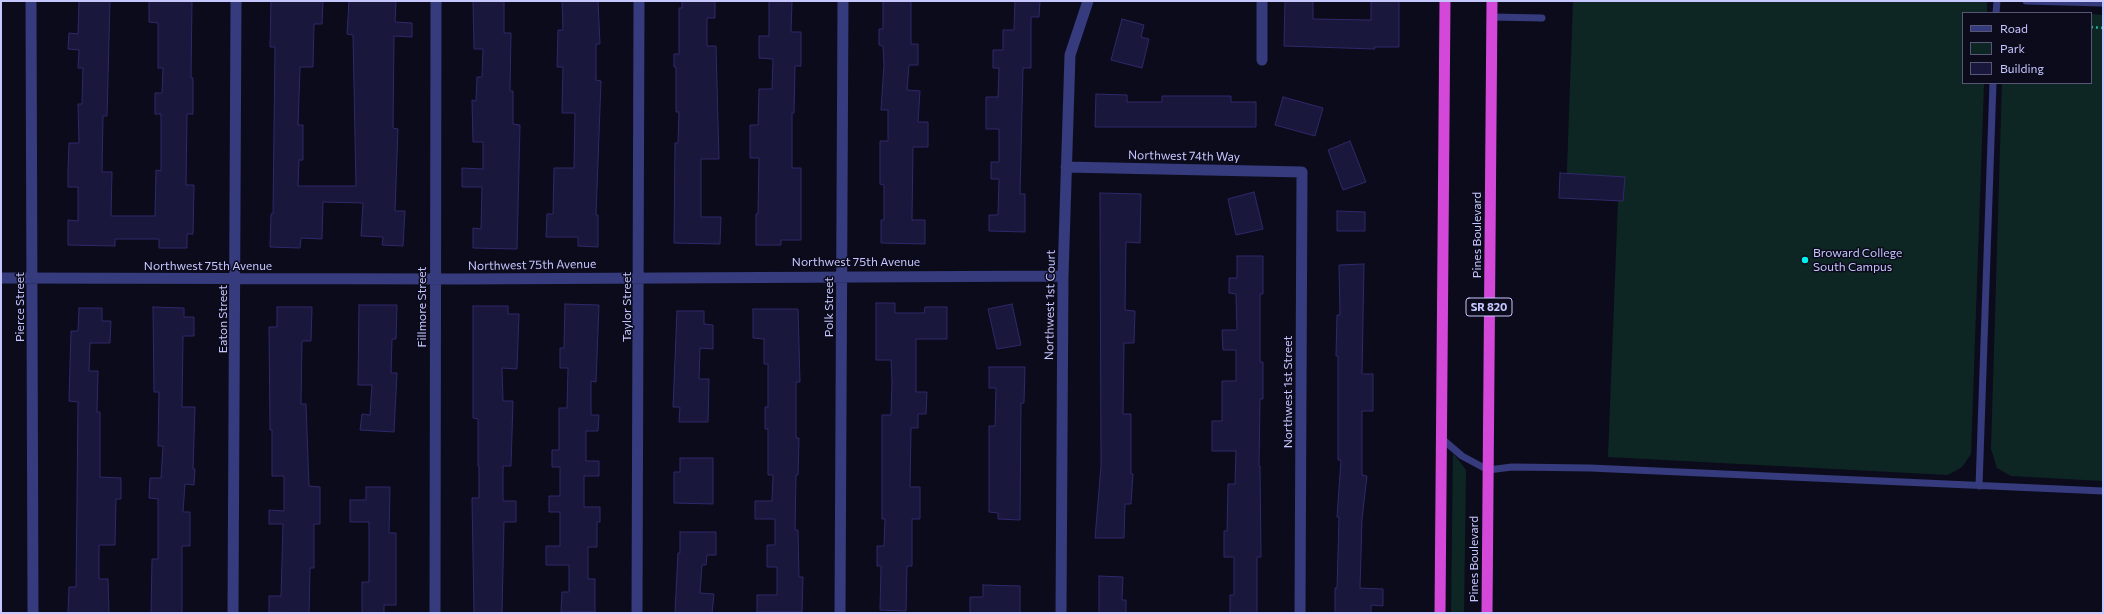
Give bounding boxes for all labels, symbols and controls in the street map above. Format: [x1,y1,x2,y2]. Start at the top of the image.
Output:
legend [1962,12,2092,84]
text: Road [2000,21,2028,35]
text: Park [2000,41,2025,55]
text: Building [2000,61,2044,75]
street label: Northwest 74th Way [1128,148,1240,164]
street label: Pines Boulevard [1470,192,1484,278]
place label: Broward College South Campus [1813,246,1902,274]
street label: Northwest 1st Court [1042,250,1058,360]
street label: Northwest 75th Avenue [792,255,920,269]
marker: Broward College South Campus [1800,255,1810,265]
street label: Northwest 75th Avenue [468,257,596,273]
street label: Northwest 75th Avenue [144,259,272,273]
street label: Fillmore Street [415,267,429,347]
street label: Pierce Street [13,272,27,342]
street label: Taylor Street [620,272,634,342]
street label: Polk Street [822,277,836,337]
street label: Eaton Street [216,285,230,353]
road number: SR 820 [1466,298,1512,316]
street label: Northwest 1st Street [1281,336,1295,448]
street label: Pines Boulevard [1467,516,1481,602]

